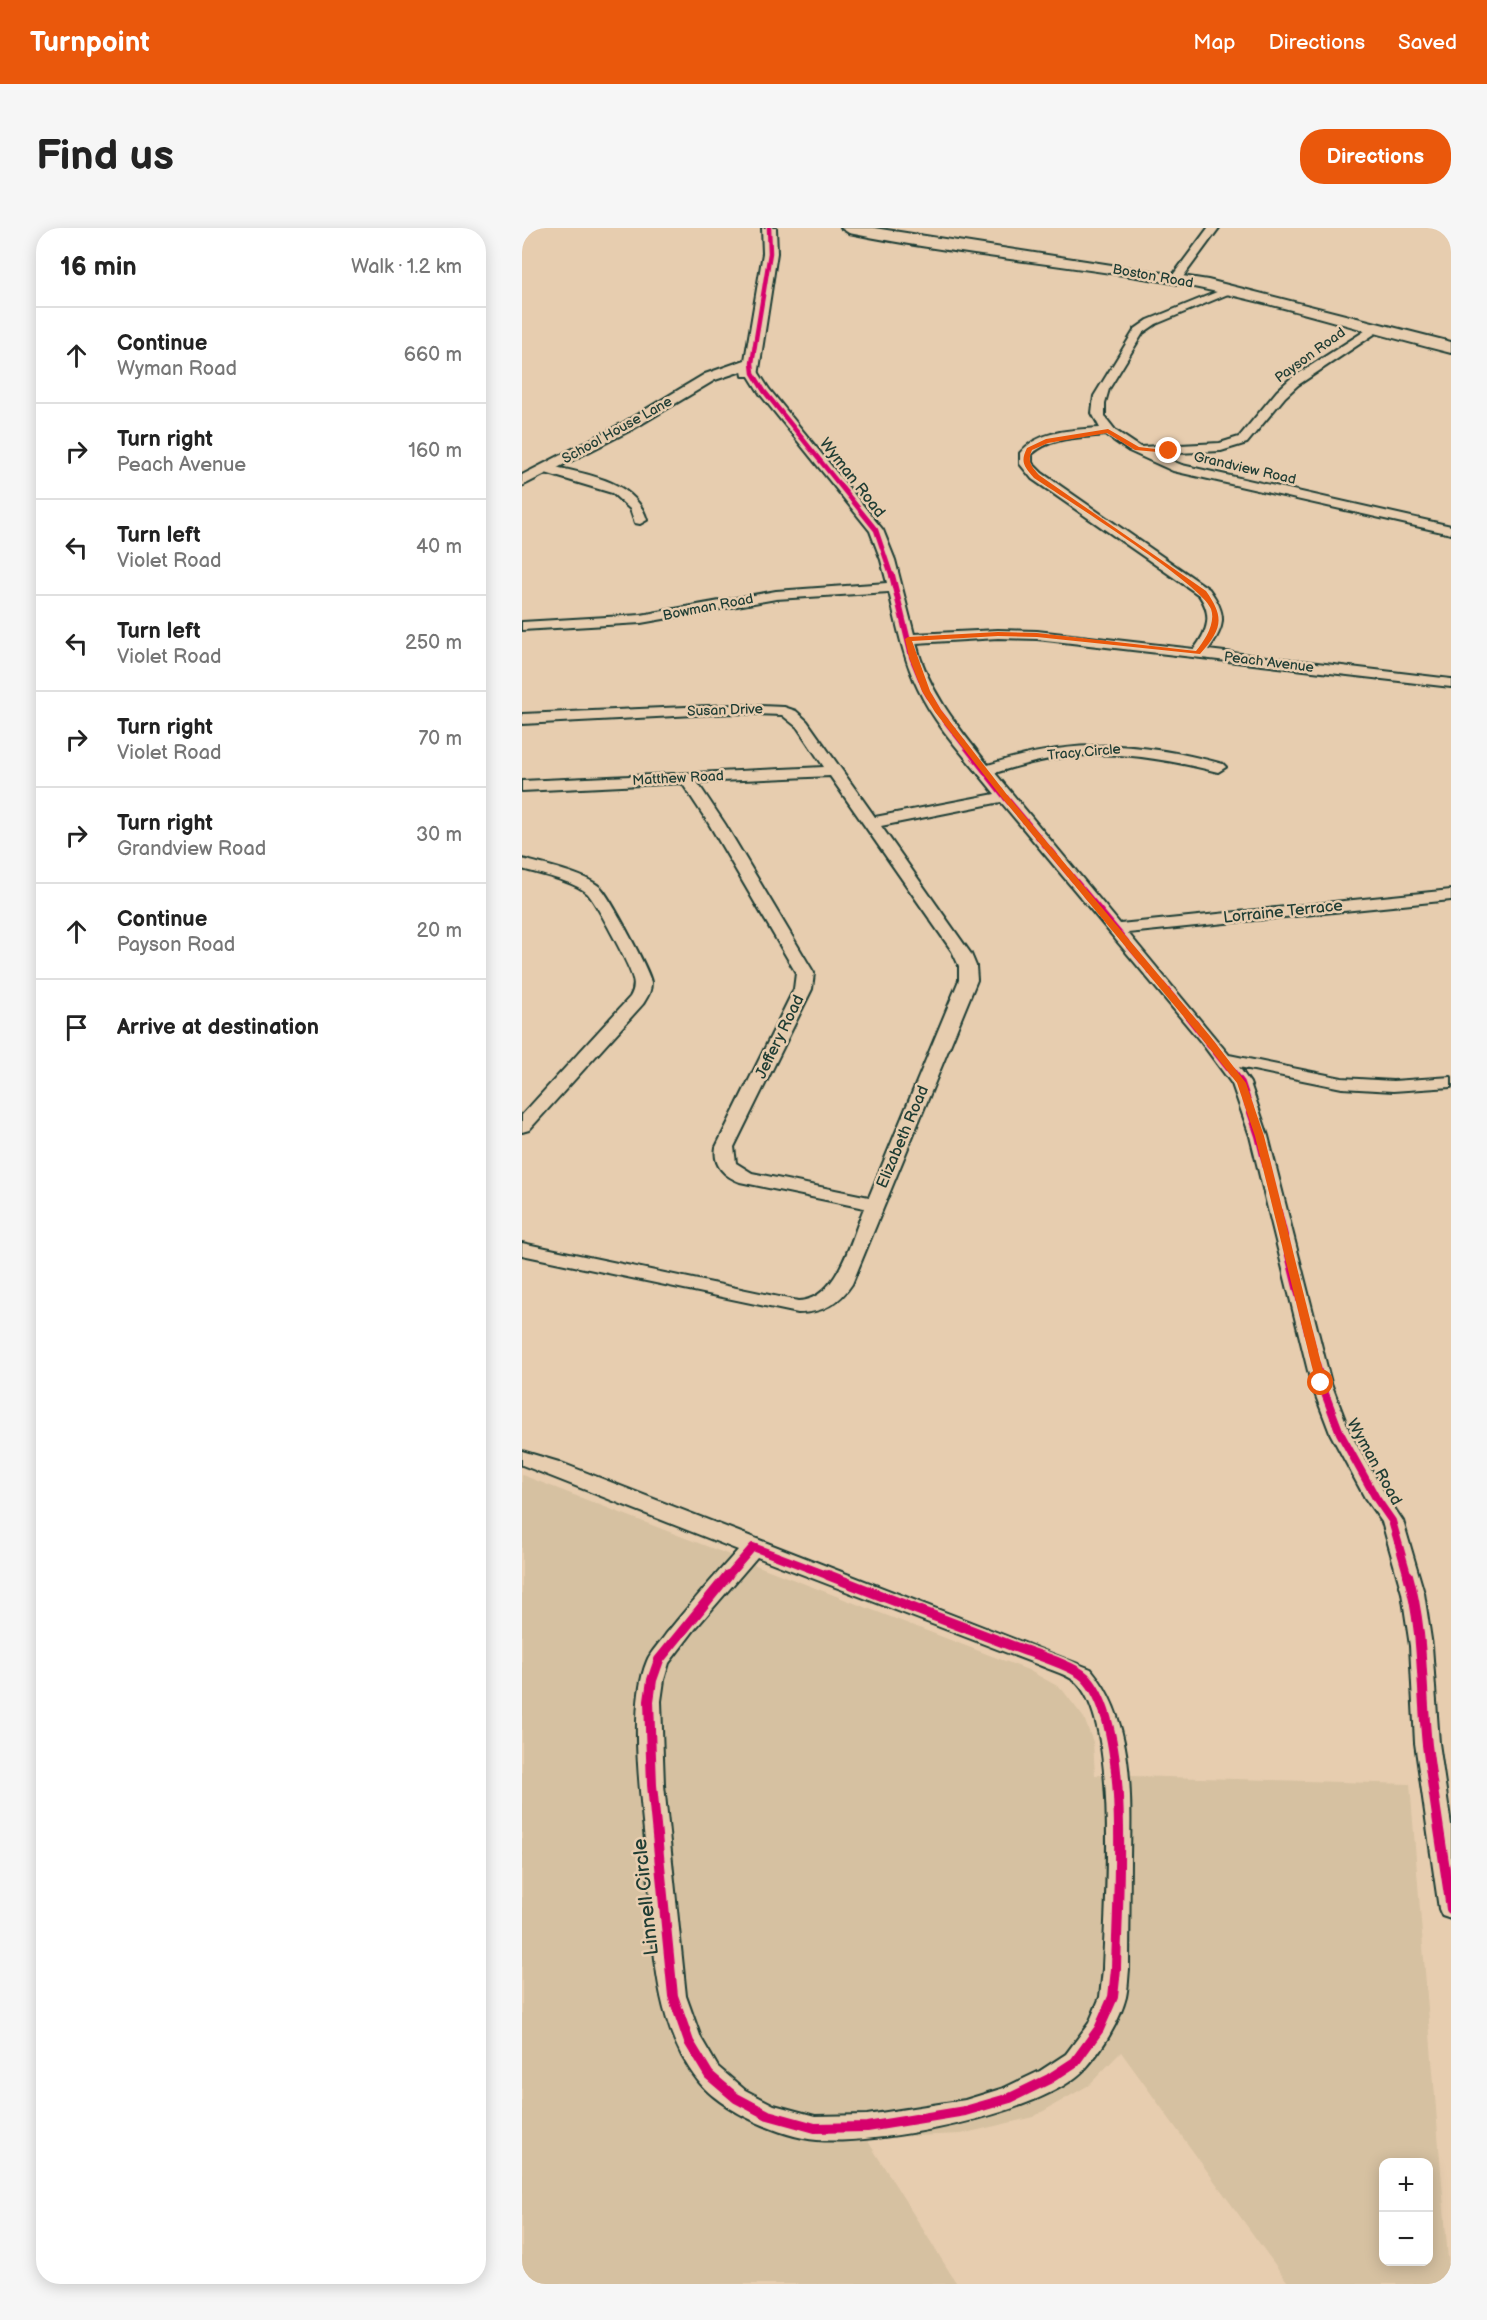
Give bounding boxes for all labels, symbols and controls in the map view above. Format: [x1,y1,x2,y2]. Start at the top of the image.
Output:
text: Turnpoint [30,26,150,59]
text: Map [1193,30,1236,55]
text: Directions [1269,30,1365,55]
text: Saved [1398,30,1457,55]
button: Directions [1300,129,1451,184]
text: Find us [36,131,174,182]
text: 16 min [60,252,137,283]
text: Walk · 1.2 km [351,255,462,279]
street label: Boston Road [1111,261,1195,291]
street label: Payson Road [1272,324,1348,386]
text: Continue [117,330,207,357]
icon: ahead [60,339,93,372]
text: 660 m [404,343,462,367]
text: Wyman Road [117,357,237,381]
street label: School House Lane [559,393,675,467]
text: Turn right [117,426,213,453]
street label: Wyman Road [815,434,889,522]
icon: right [60,435,93,468]
route end [1155,437,1181,463]
text: 160 m [408,439,462,463]
street label: Grandview Road [1192,448,1298,488]
text: Peach Avenue [117,453,246,477]
text: Turn left [117,522,201,549]
icon: left [60,531,93,564]
text: 40 m [416,535,462,559]
text: Violet Road [117,549,221,573]
street label: Bowman Road [661,590,755,624]
text: Turn left [117,618,201,645]
icon: left [60,627,93,660]
text: 250 m [405,631,462,655]
text: Violet Road [117,645,221,669]
street label: Peach Avenue [1223,648,1315,676]
street label: Susan Drive [687,700,763,720]
text: Turn right [117,714,213,741]
icon: right [60,723,93,756]
text: 70 m [418,727,462,751]
street label: Tracy Circle [1047,740,1121,764]
text: Violet Road [117,741,221,765]
street label: Matthew Road [632,767,724,789]
text: Turn right [117,810,213,837]
icon: right [60,819,93,852]
text: 30 m [416,823,462,847]
text: Grandview Road [117,837,266,861]
street label: Lorraine Terrace [1222,896,1344,928]
text: Continue [117,906,207,933]
icon: ahead [60,915,93,948]
text: 20 m [417,919,462,943]
text: Payson Road [117,933,235,957]
street label: Jeffery Road [752,992,808,1082]
icon: arrive [60,1011,93,1044]
text: Arrive at destination [117,1014,319,1041]
street label: Elizabeth Road [873,1083,933,1191]
route start [1307,1369,1333,1395]
street label: Wyman Road [1342,1415,1406,1509]
street label: Linnell Circle [628,1837,664,1957]
map controls [1379,2158,1433,2266]
button: + [1379,2158,1433,2212]
button: − [1379,2212,1433,2266]

